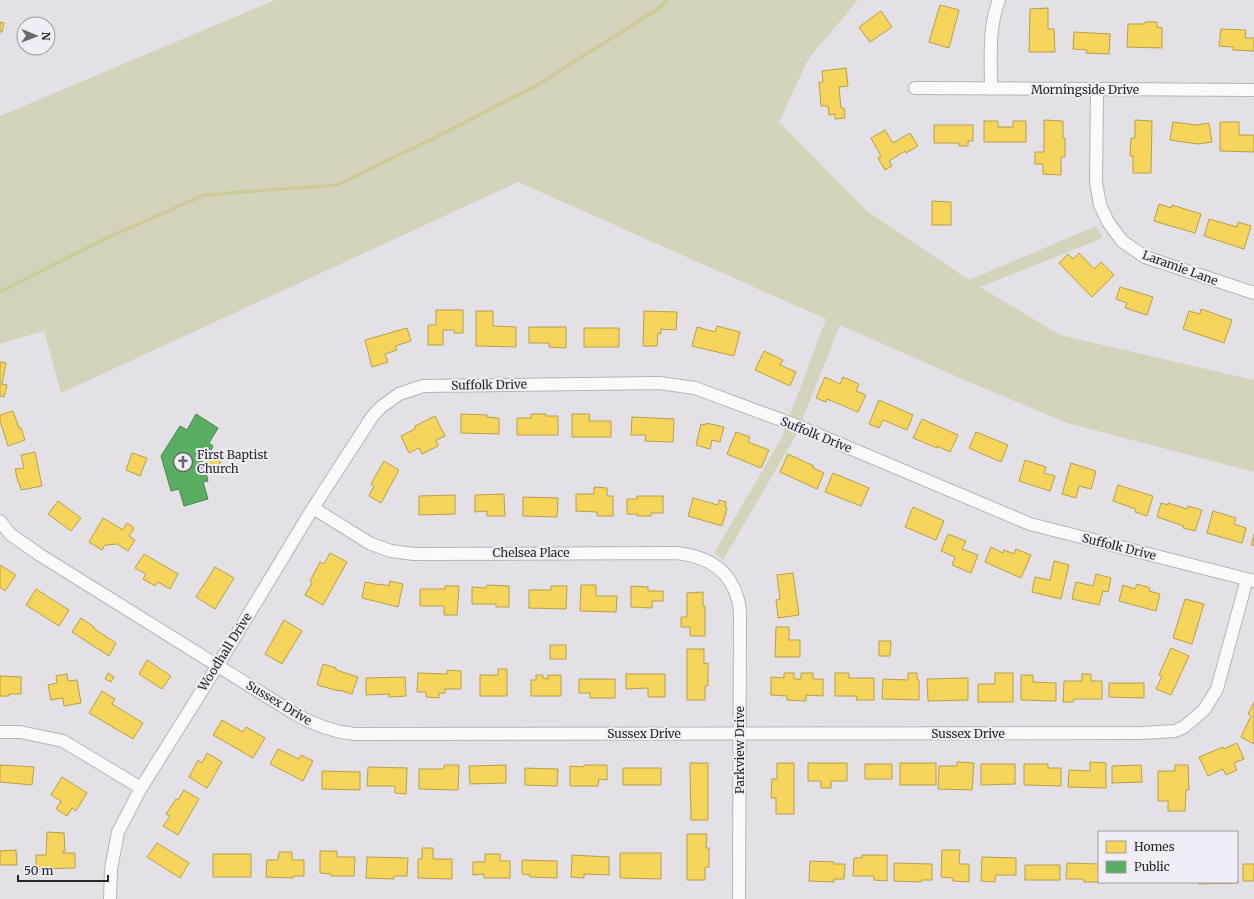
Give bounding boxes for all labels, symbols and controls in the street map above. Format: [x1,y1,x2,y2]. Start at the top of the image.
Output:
north arrow [16,16,56,56]
text: N [39,32,53,41]
street label: Morningside Drive [1031,82,1139,97]
street label: Laramie Lane [1140,247,1220,288]
street label: Suffolk Drive [451,376,527,393]
street label: Suffolk Drive [778,413,854,456]
place label: First Baptist Church [197,447,268,476]
church icon: First Baptist Church [172,451,194,473]
street label: Suffolk Drive [1081,530,1158,563]
street label: Chelsea Place [492,545,570,560]
street label: Woodhall Drive [194,610,255,694]
street label: Sussex Drive [244,677,315,728]
street label: Parkview Drive [732,706,747,794]
street label: Sussex Drive [607,726,681,741]
street label: Sussex Drive [931,726,1005,741]
legend [1098,831,1238,883]
text: Homes [1134,839,1175,854]
scale bar [18,857,108,883]
text: Public [1134,859,1170,874]
text: 50 m [24,863,53,878]

